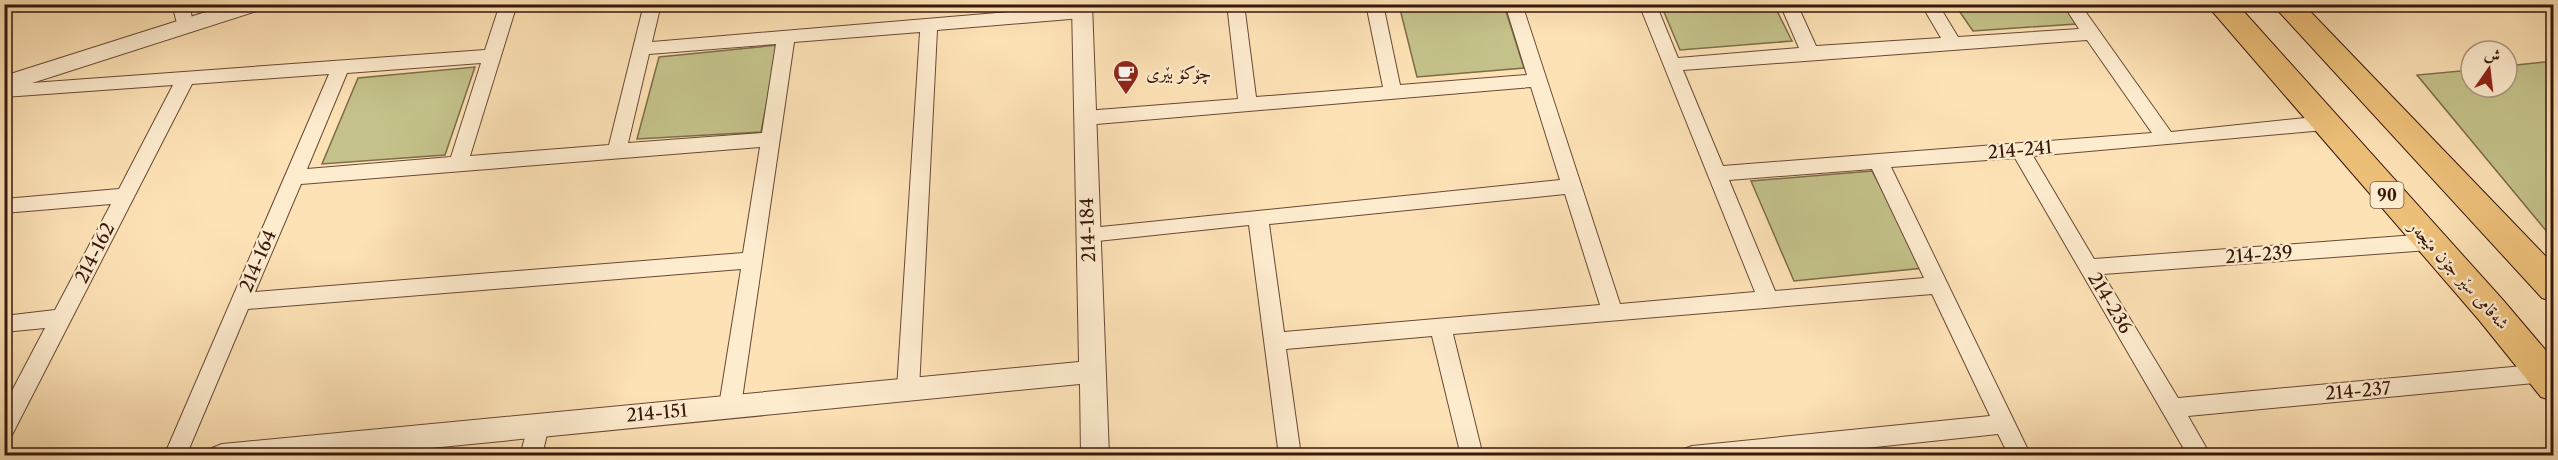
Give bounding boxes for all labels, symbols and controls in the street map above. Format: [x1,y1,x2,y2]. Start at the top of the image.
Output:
north arrow [2459,39,2519,99]
text: ش [2483,43,2503,66]
cafe icon: چۆکۆ بێری [1111,58,1141,96]
place label: چۆکۆ بێری [1146,62,1211,85]
street label: 214-241 [1987,136,2054,164]
road number: 90 [2370,182,2404,208]
street label: 214-184 [1076,197,1100,263]
street label: شەقامی سێر جۆن مێجەر [2403,214,2514,334]
street label: 214-162 [70,219,120,287]
street label: 214-164 [235,227,281,295]
street label: 214-239 [2225,242,2293,268]
street label: 214-236 [2083,268,2137,338]
street label: 214-237 [2324,377,2392,405]
street label: 214-151 [626,399,689,427]

